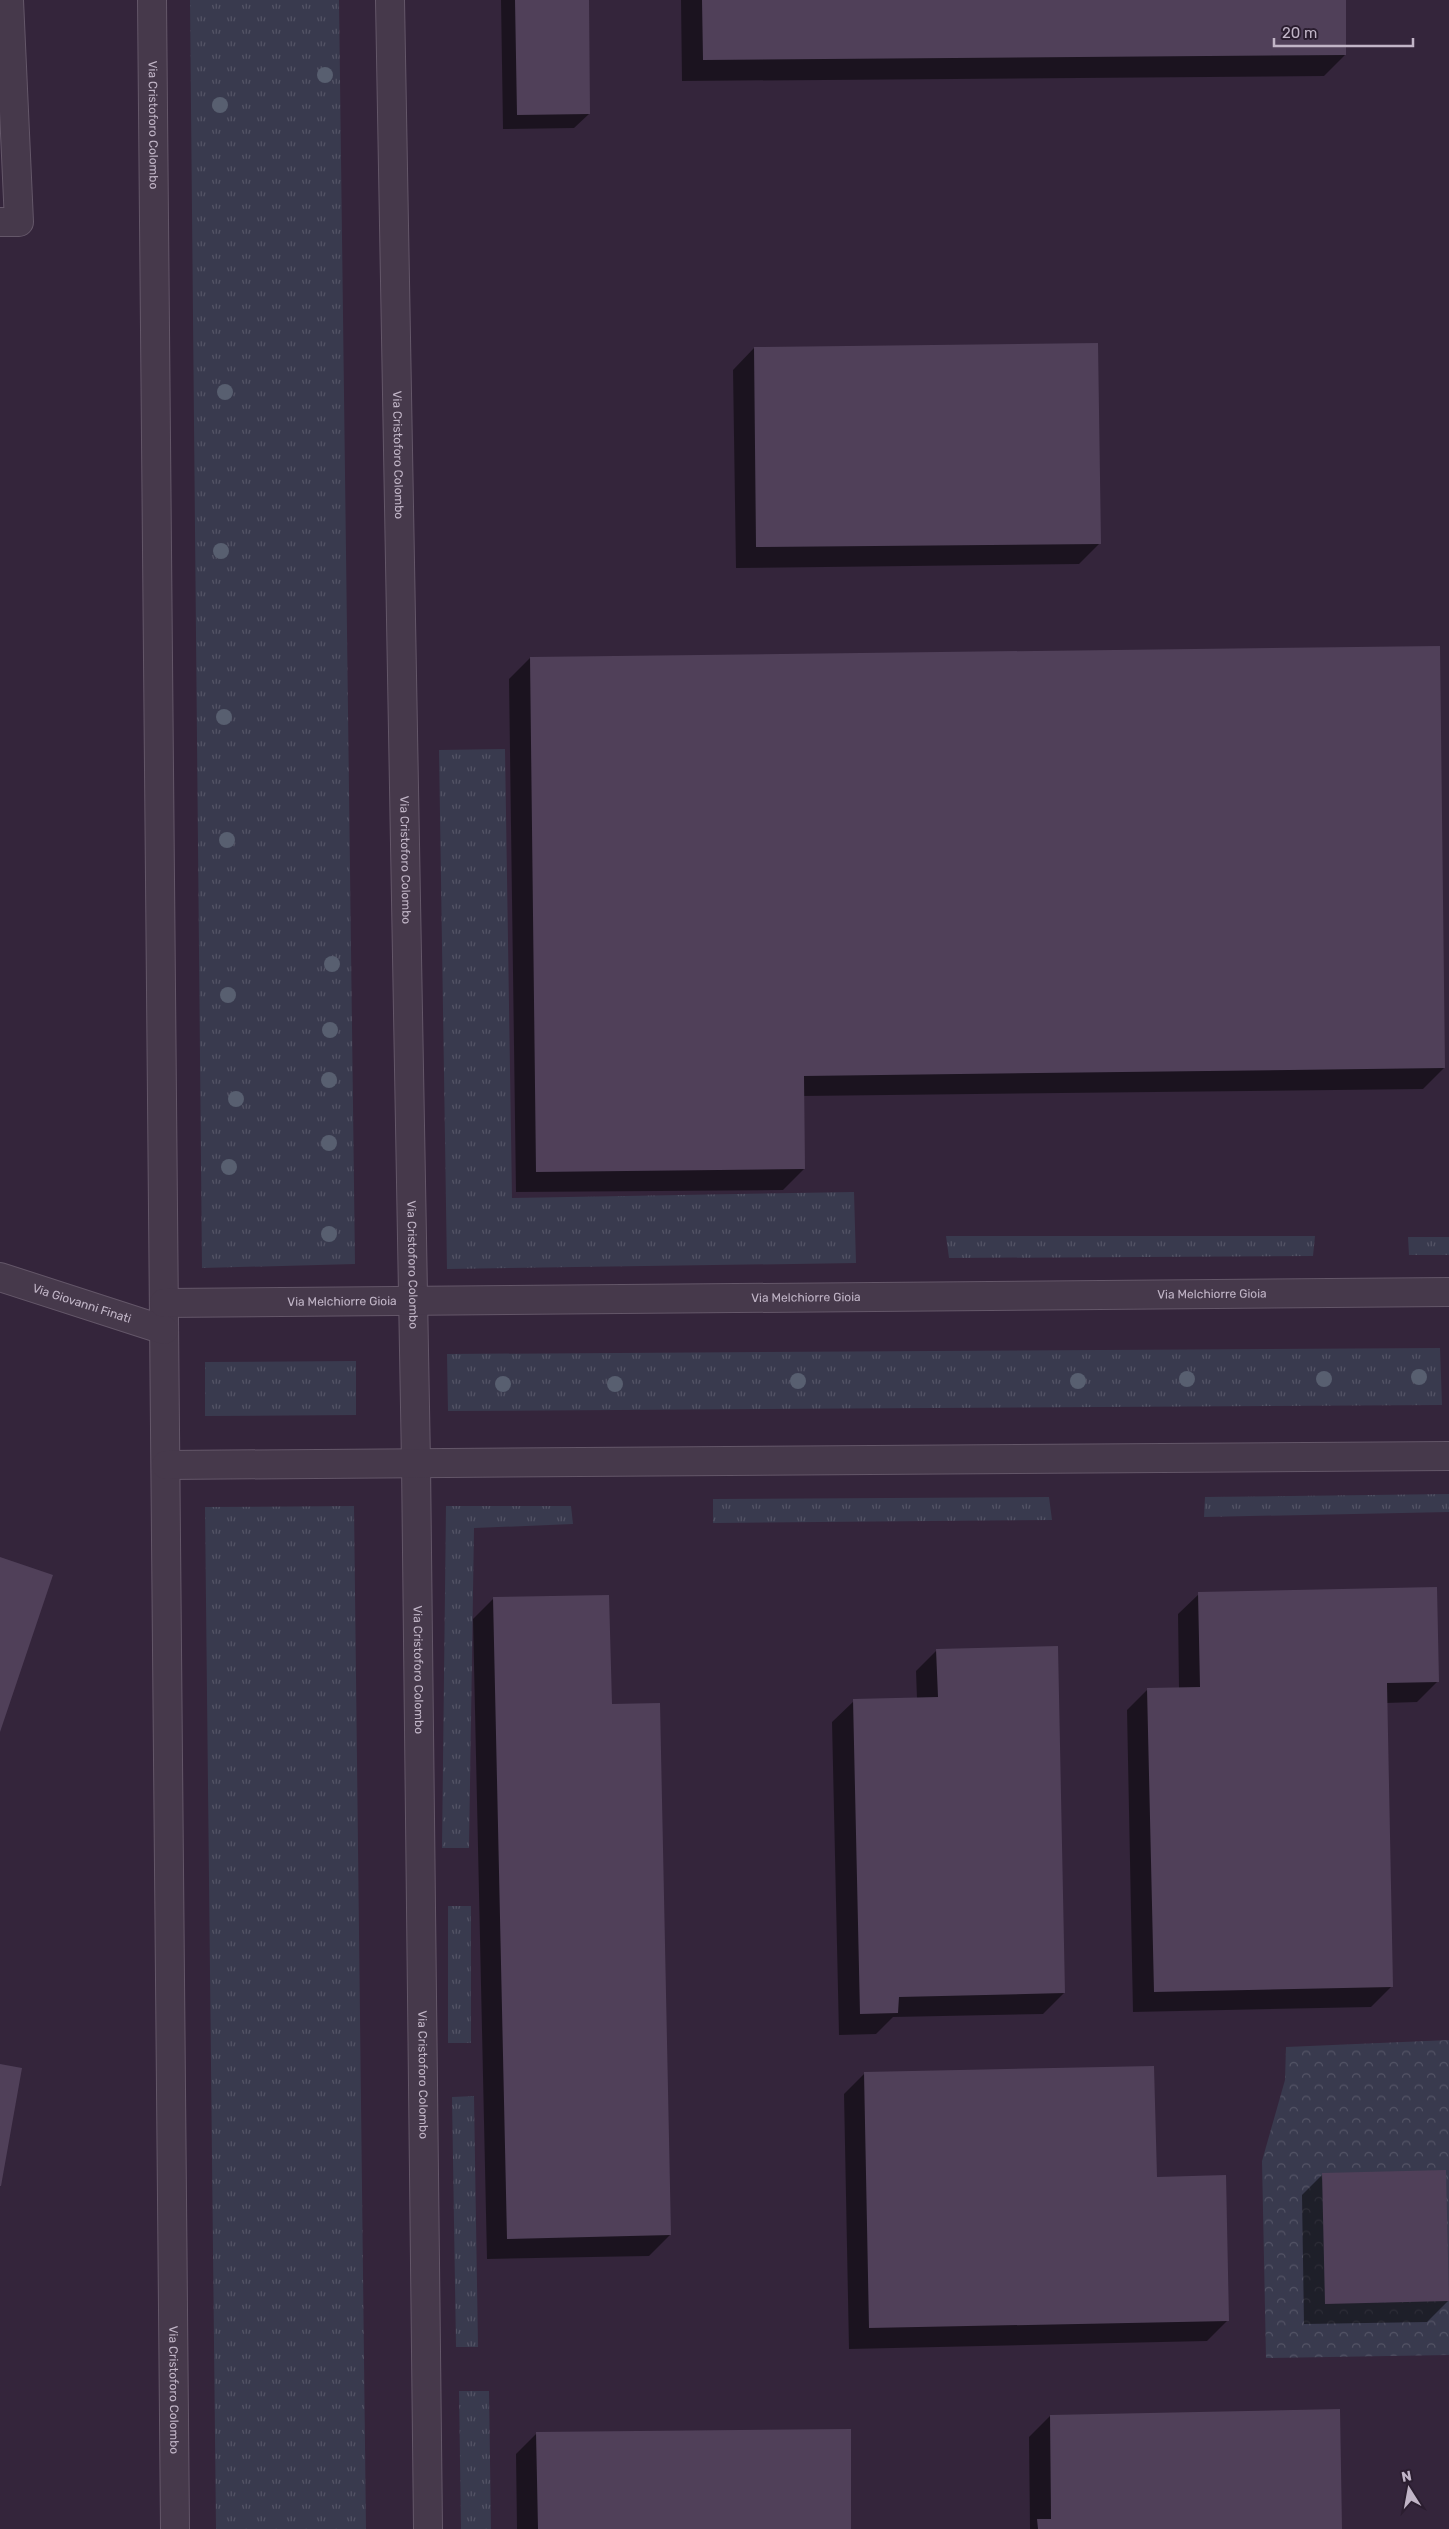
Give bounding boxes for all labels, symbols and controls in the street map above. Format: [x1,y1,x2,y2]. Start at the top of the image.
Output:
scale bar [1274,15,1413,47]
text: 20 m [1282,24,1317,42]
street label: Via Cristoforo Colombo [146,61,161,189]
street label: Via Cristoforo Colombo [390,391,406,519]
street label: Via Cristoforo Colombo [397,795,413,924]
street label: Via Cristoforo Colombo [404,1200,421,1329]
street label: Via Giovanni Finati [31,1281,133,1326]
street label: Via Melchiorre Gioia [1157,1287,1267,1301]
street label: Via Melchiorre Gioia [751,1290,861,1305]
street label: Via Melchiorre Gioia [287,1294,397,1309]
street label: Via Cristoforo Colombo [411,1605,426,1734]
street label: Via Cristoforo Colombo [415,2010,431,2139]
street label: Via Cristoforo Colombo [166,2326,181,2454]
north arrow [1384,2464,1434,2514]
text: N [1400,2467,1413,2486]

